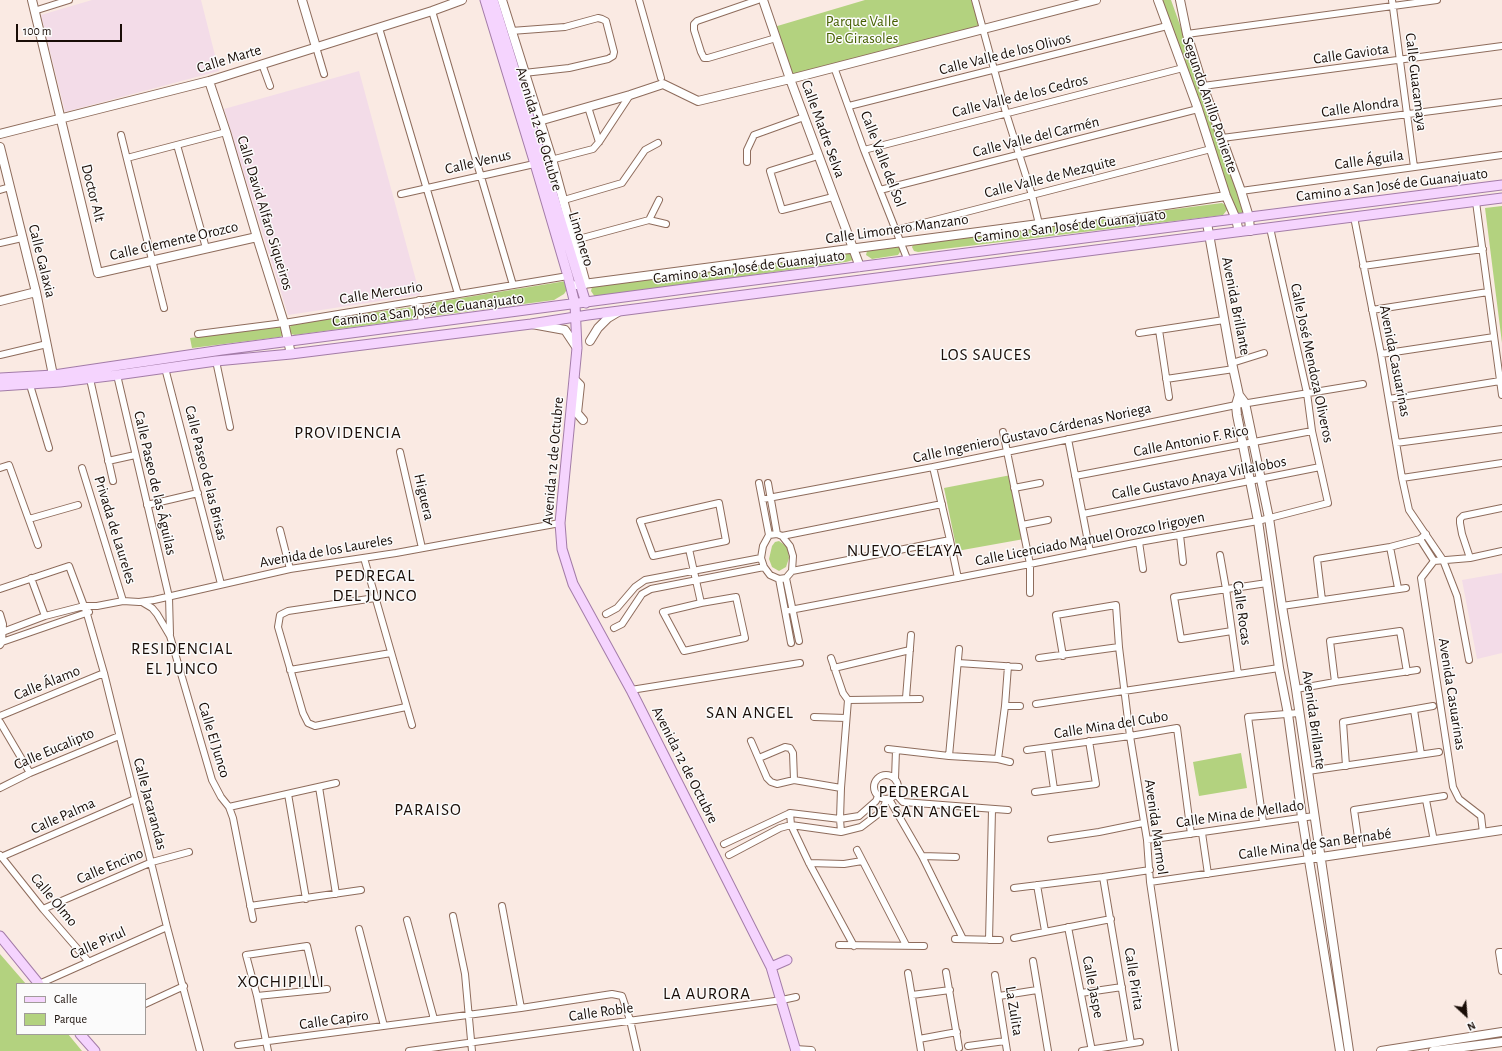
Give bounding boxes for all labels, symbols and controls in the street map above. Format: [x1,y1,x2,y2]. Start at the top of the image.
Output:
park label: Parque Valle De Girasoles [826,12,898,47]
scale bar [18,16,124,42]
text: 100 m [23,25,51,37]
street label: Calle Valle de los Olivos [937,29,1073,79]
street label: Calle Guacamaya [1401,32,1431,132]
street label: Segundo Anillo Poniente [1178,35,1242,175]
street label: Calle Gaviota [1312,40,1390,68]
street label: Calle Marte [195,41,263,77]
street label: Avenida 12 de Octubre [512,65,566,193]
street label: Calle Valle de los Cedros [950,70,1090,122]
street label: Calle Madre Selva [797,78,849,180]
street label: Calle Alondra [1320,93,1400,121]
street label: Calle Valle del Sol [856,108,910,210]
street label: Calle Valle del Carmén [971,113,1101,161]
street label: Calle David Alfaro Siqueiros [233,134,297,292]
street label: Calle Venus [443,146,513,178]
street label: Calle Águila [1333,146,1405,174]
street label: Calle Valle de Mezquite [982,152,1118,202]
street label: Doctor Alt [77,162,109,224]
street label: Camino a San José de Guanajuato [1295,164,1489,206]
street label: Camino a San José de Guanajuato [973,205,1167,247]
street label: Limonero [564,210,598,268]
street label: Calle Limonero Manzano [824,210,970,248]
street label: Calle Clemente Orozco [108,217,240,265]
street label: Calle Galaxia [24,222,60,300]
street label: Camino a San José de Guanajuato [652,246,846,288]
street label: Avenida Brillante [1218,255,1254,357]
street label: Calle Mercurio [338,278,424,308]
street label: Calle José Mendoza Oliveros [1286,282,1338,444]
street label: Camino a San José de Guanajuato [331,289,525,331]
street label: Avenida Casuarinas [1375,304,1415,418]
district label: LOS SAUCES [940,345,1032,365]
street label: Avenida 12 de Octubre [538,396,568,526]
street label: Calle Ingeniero Gustavo Cárdenas Noriega [911,399,1153,467]
street label: Calle Paseo de las Brisas [181,404,231,542]
street label: Calle Paseo de las Águilas [130,409,180,557]
street label: Calle Antonio F. Rico [1132,421,1250,461]
district label: PROVIDENCIA [294,423,402,443]
street label: Calle Gustavo Anaya Villalobos [1110,452,1288,504]
street label: Higuera [410,472,438,522]
street label: Privada de Laureles [90,474,140,586]
street label: Calle Licenciado Manuel Orozco Irigoyen [974,508,1206,570]
street label: Avenida de los Laureles [258,530,394,572]
district label: NUEVO CELAYA [847,541,963,561]
district label: PEDREGAL DEL JUNCO [333,566,417,606]
street label: Calle Rocas [1229,580,1255,646]
street label: Avenida Casuarinas [1434,637,1470,751]
district label: RESIDENCIAL EL JUNCO [131,639,233,679]
street label: Calle Álamo [11,662,83,704]
street label: Avenida Brillante [1298,669,1330,771]
street label: Calle El Junco [194,700,234,780]
district label: SAN ANGEL [706,703,794,723]
street label: Avenida 12 de Octubre [648,704,722,826]
street label: Calle Mina del Cubo [1053,707,1169,743]
street label: Calle Eucalipto [11,724,97,774]
street label: Calle Jacarandas [129,756,171,852]
street label: Avenida Marmol [1140,778,1172,876]
district label: PEDRERGAL DE SAN ANGEL [868,782,980,822]
street label: Calle Palma [28,794,98,838]
street label: Calle Mina de Mellado [1175,796,1305,832]
district label: PARAISO [394,800,462,820]
street label: Calle Mina de San Bernabé [1237,824,1393,864]
street label: Calle Encino [74,844,146,888]
street label: Calle Olmo [26,870,82,930]
street label: Calle Pirul [67,923,129,963]
street label: Calle Pirita [1120,946,1148,1012]
street label: Calle Jaspe [1078,954,1108,1020]
district label: XOCHIPILLI [237,972,325,992]
legend [16,983,146,1035]
district label: LA AURORA [663,984,751,1004]
street label: La Zulita [1001,985,1027,1037]
text: Calle [54,993,77,1005]
north arrow [1446,995,1486,1035]
street label: Calle Roble [568,999,634,1025]
street label: Calle Capiro [298,1006,370,1034]
text: Parque [54,1013,87,1025]
text: N [1466,1020,1477,1033]

